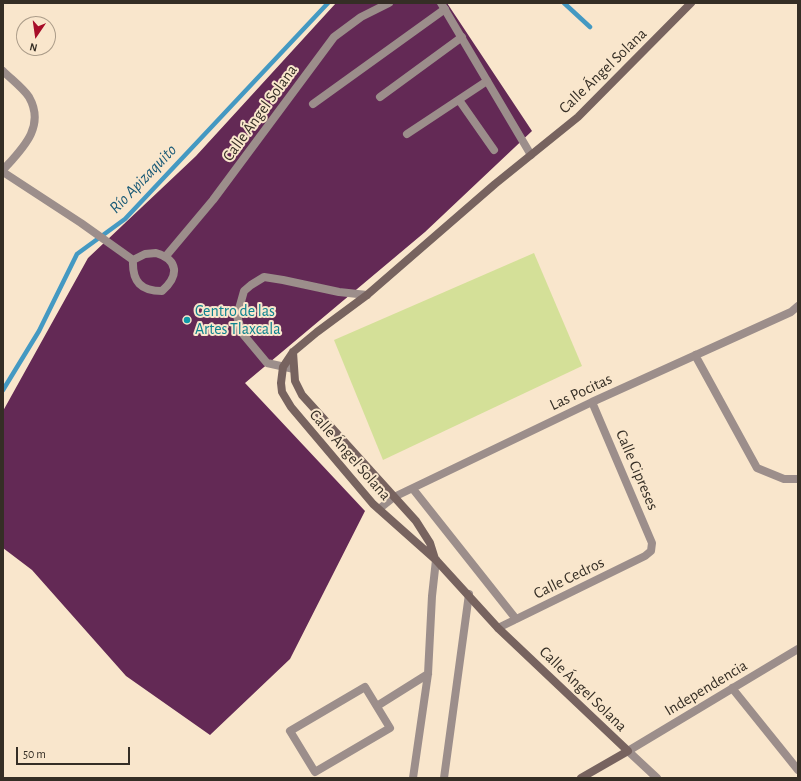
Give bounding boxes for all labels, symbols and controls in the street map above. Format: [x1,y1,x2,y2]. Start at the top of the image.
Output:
north arrow [16,16,56,56]
street label: Calle Ángel Solana [555,24,651,118]
text: N [28,41,38,53]
street label: Calle Ángel Solana [219,61,301,165]
water label: Río Apizaquito [105,140,181,218]
place label: Centro de las Artes Tlaxcala [195,301,281,339]
marker: Centro de las Artes Tlaxcala [182,315,192,325]
street label: Las Pocitas [547,369,615,415]
street label: Calle Ángel Solana [305,405,395,505]
street label: Calle Cipreses [611,427,663,513]
street label: Calle Cedros [531,553,607,603]
street label: Calle Ángel Solana [535,642,631,736]
street label: Independencia [661,656,751,720]
scale bar [18,739,132,765]
text: 50 m [23,748,46,760]

